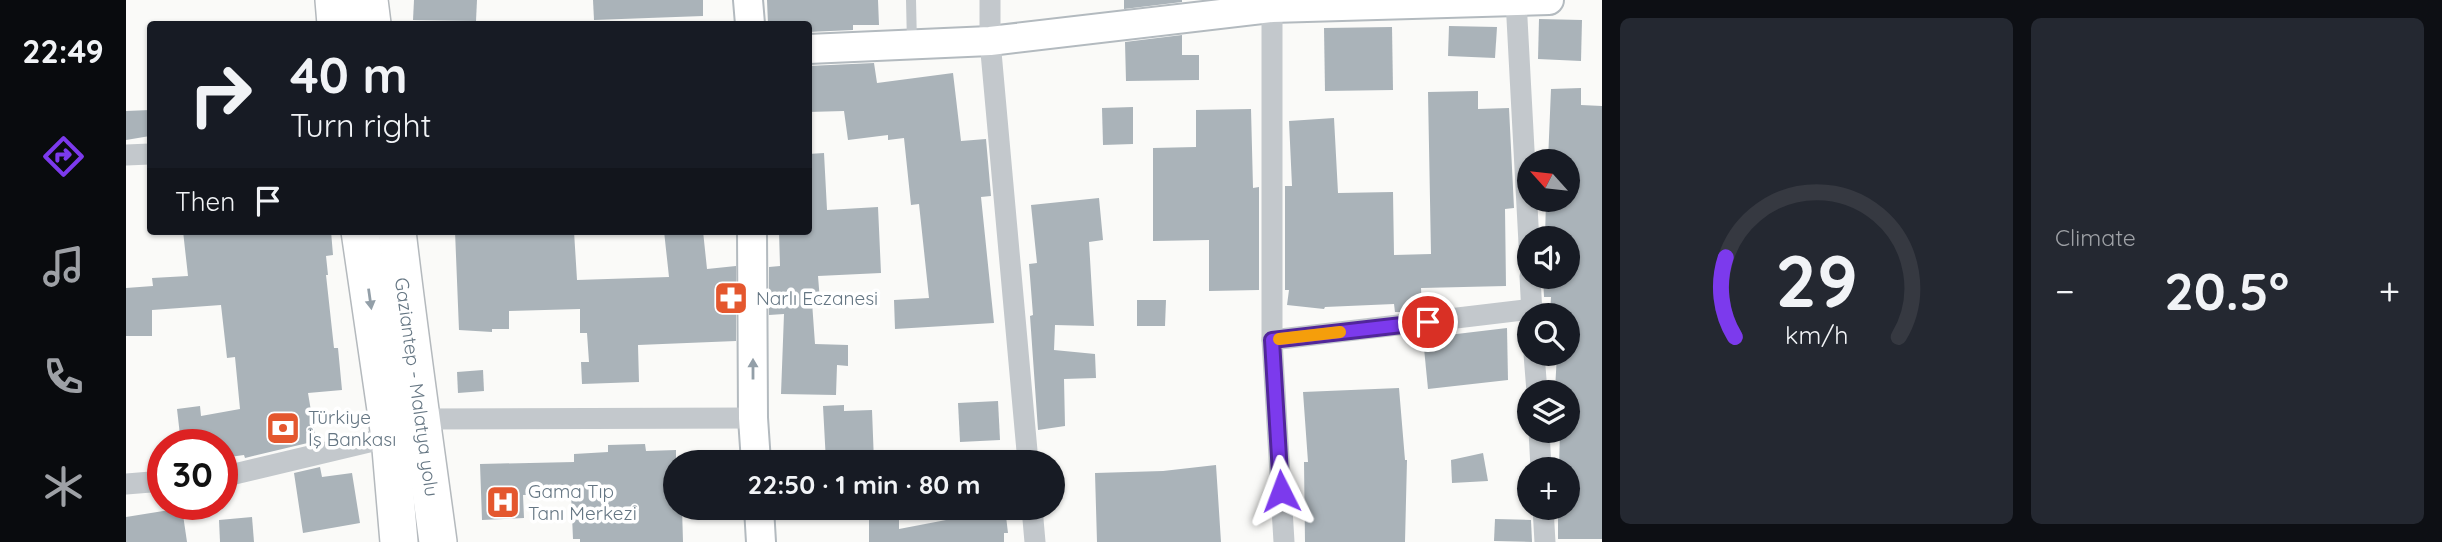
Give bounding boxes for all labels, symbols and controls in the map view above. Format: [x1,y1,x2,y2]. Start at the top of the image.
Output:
text: 22:49 [22,31,104,71]
text: 40 m [290,44,408,105]
icon: right [175,49,266,140]
text: Turn right [290,105,431,145]
icon: directions [39,132,88,181]
north arrow [1517,149,1580,212]
map controls [1517,149,1580,520]
icon: arrive [249,182,287,220]
text: Then [175,185,235,218]
text: Climate [2055,223,2136,252]
button: sound [1517,226,1580,289]
text: 29 [1775,234,1858,325]
icon: music [39,242,88,291]
text: 20.5° [2164,258,2289,323]
text: − [2055,267,2075,315]
text: + [2379,267,2400,315]
street label: Gaziantep - Malatya yolu [390,276,444,498]
pharmacy icon: Narlı Eczanesi [712,279,750,317]
place label: Narlı Eczanesi [756,286,878,310]
one-way arrow [365,288,376,310]
pin [1398,292,1458,352]
icon: arrive [1409,303,1447,341]
button: search [1517,303,1580,366]
text: km/h [1785,319,1848,350]
icon: phone [39,352,88,401]
one-way arrow [747,358,759,380]
button: layers [1517,380,1580,443]
place label: Türkiye İş Bankası [308,405,396,451]
bank icon: Türkiye İş Bankası [264,409,302,447]
speed limit sign: 30 [147,429,238,520]
position arrow [1244,454,1318,528]
button: + [1517,457,1580,520]
icon: climate [39,462,88,511]
text: 22:50 · 1 min · 80 m [748,468,980,501]
place label: Gama Tıp Tanı Merkezi [528,479,637,525]
hospital icon: Gama Tıp Tanı Merkezi [484,483,522,521]

